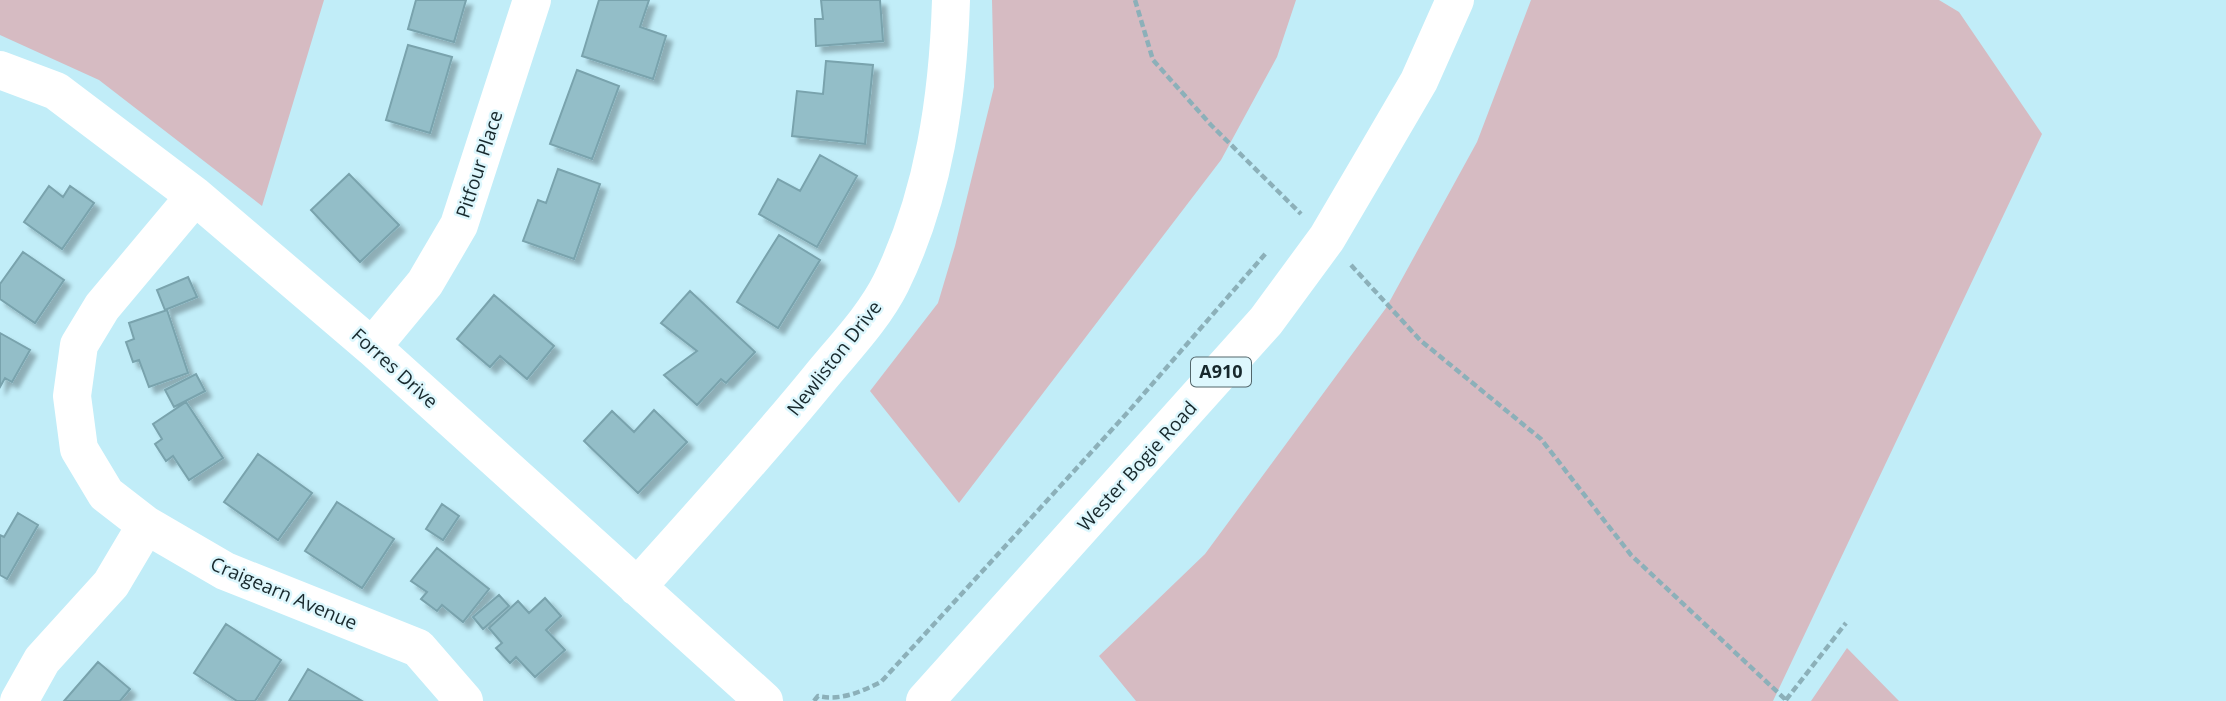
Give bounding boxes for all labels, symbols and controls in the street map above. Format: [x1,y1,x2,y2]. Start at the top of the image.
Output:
street label: Pitfour Place [449,107,509,221]
street label: Newliston Drive [781,295,887,421]
street label: Forres Drive [346,322,444,414]
road number: A910 [1191,358,1251,386]
street label: Wester Bogie Road [1071,395,1203,537]
street label: Craigearn Avenue [207,550,361,636]

